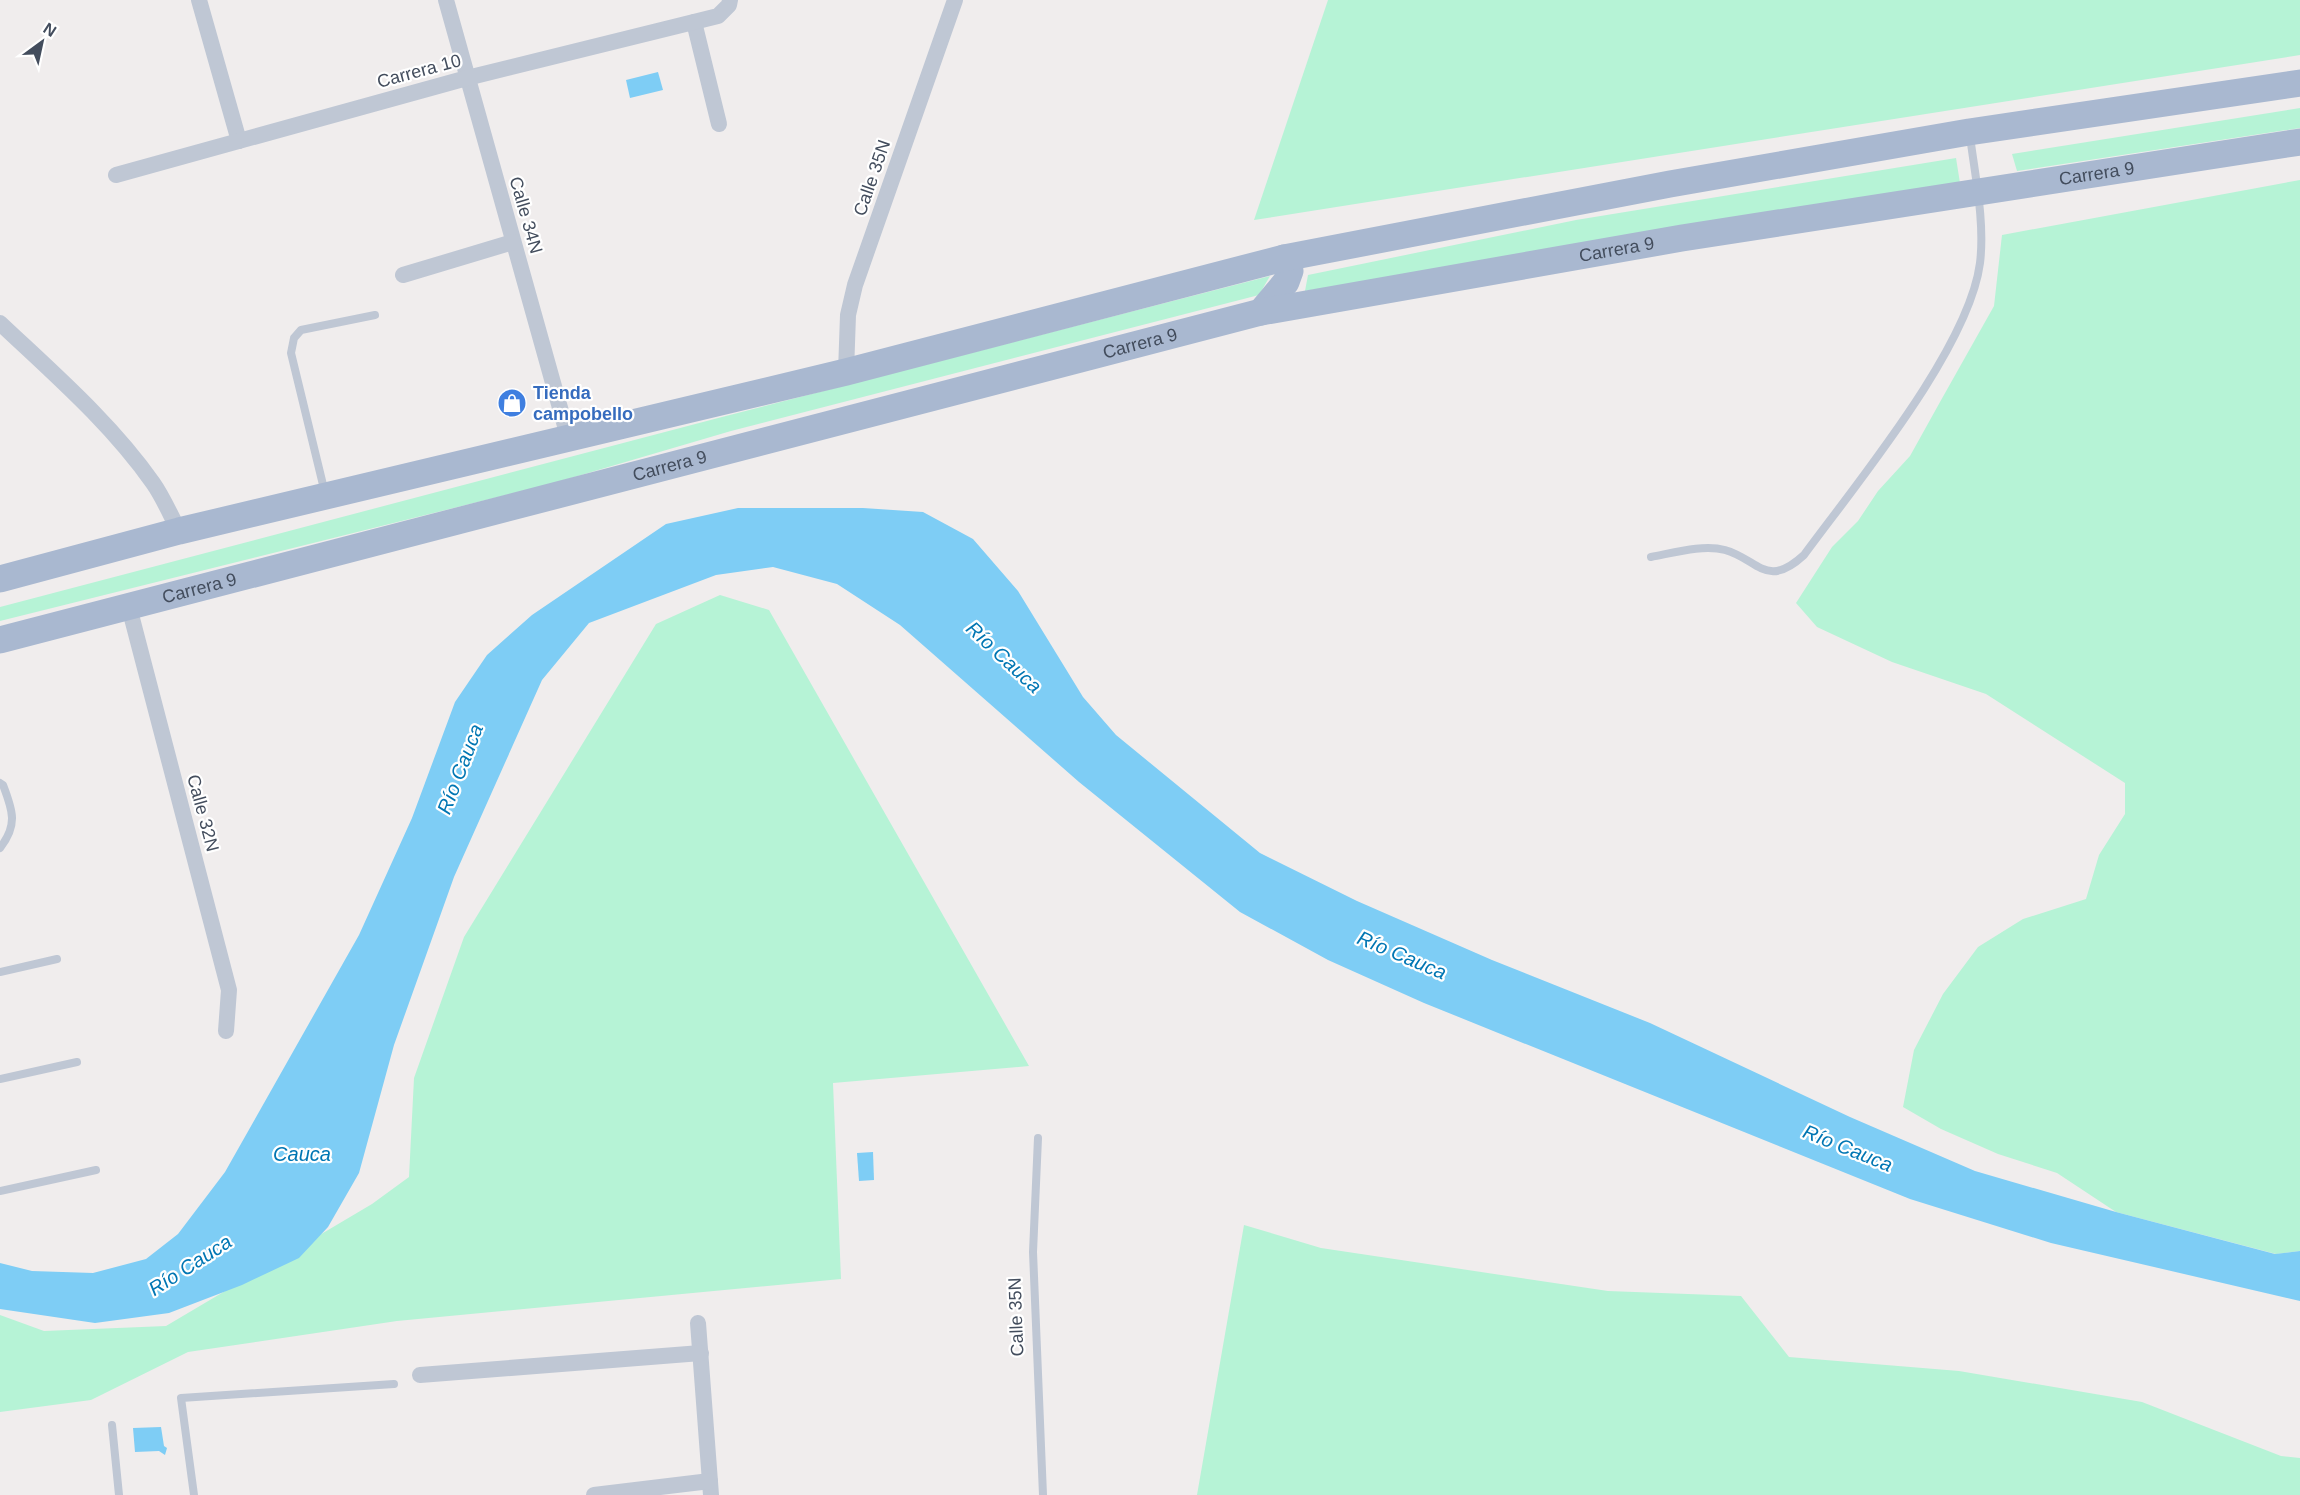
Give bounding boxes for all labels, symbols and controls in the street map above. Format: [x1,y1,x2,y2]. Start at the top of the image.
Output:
north arrow [12,12,72,72]
text: N [40,20,59,40]
street label: Carrera 10 [375,50,463,92]
street label: Calle 35N [850,137,894,219]
street label: Carrera 9 [2057,158,2136,189]
street label: Calle 34N [505,174,547,256]
street label: Carrera 9 [1577,233,1656,266]
street label: Carrera 9 [1101,324,1179,363]
place label: Tienda campobello [533,383,633,424]
shop icon: Tienda campobello [496,387,528,419]
street label: Carrera 9 [630,447,709,485]
street label: Carrera 9 [160,569,239,607]
water label: Río Cauca [962,617,1046,697]
water label: Río Cauca [433,721,487,817]
street label: Calle 32N [183,772,223,854]
water label: Río Cauca [1354,926,1450,984]
water label: Río Cauca [1800,1120,1896,1176]
water label: Cauca [273,1143,331,1165]
water label: Río Cauca [144,1230,236,1300]
street label: Calle 35N [1005,1277,1027,1357]

